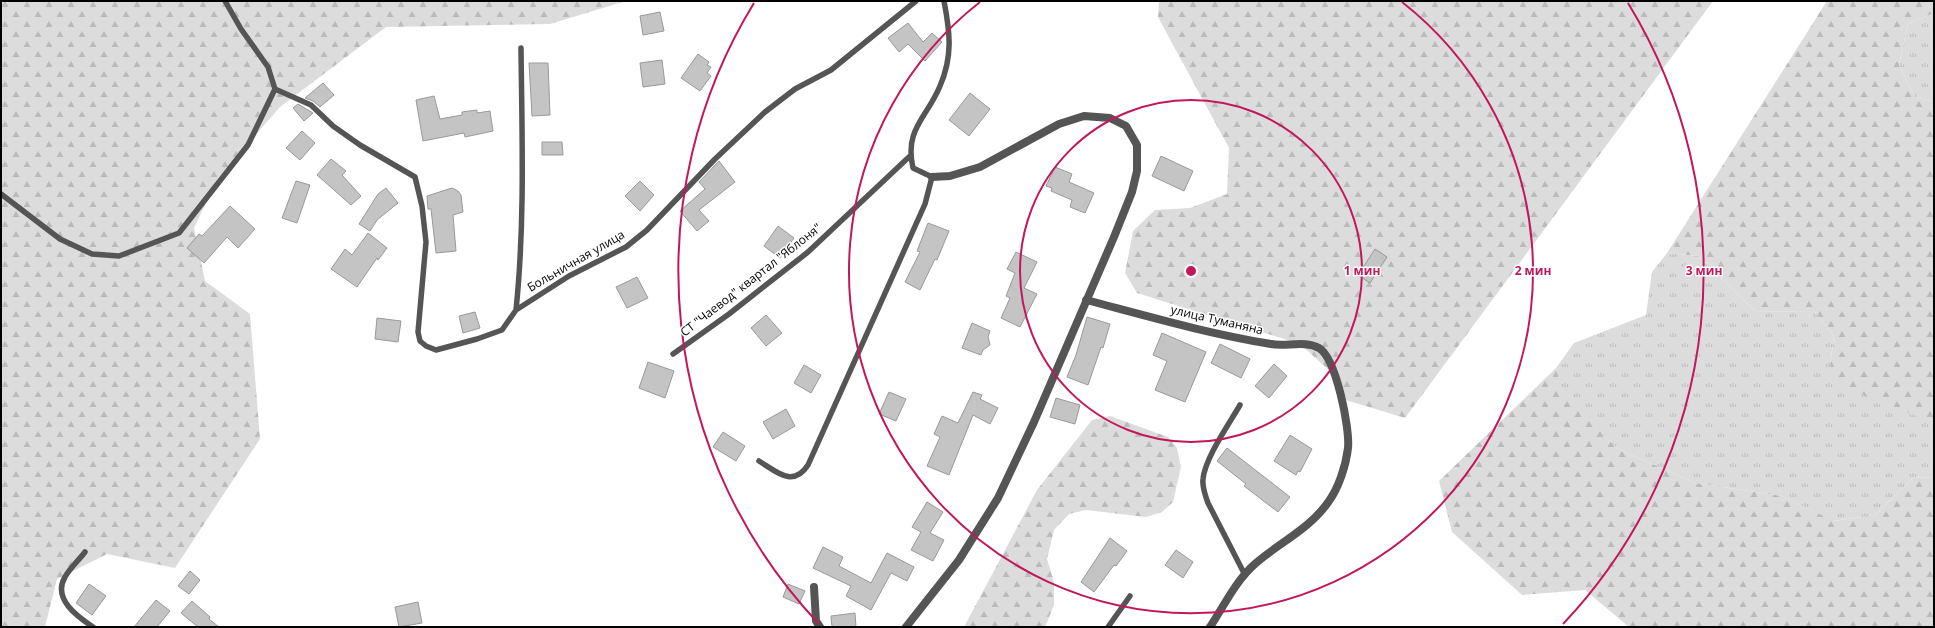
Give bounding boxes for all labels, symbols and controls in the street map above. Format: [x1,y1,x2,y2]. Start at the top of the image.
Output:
street label: СТ "Чаевод" квартал "Яблоня" [677,219,825,340]
street label: Больничная улица [524,226,628,295]
text: 1 мин [1344,262,1380,279]
text: 2 мин [1515,262,1551,279]
text: 3 мин [1686,262,1722,279]
centre of rings [1184,264,1198,278]
street label: улица Туманяна [1169,301,1265,338]

